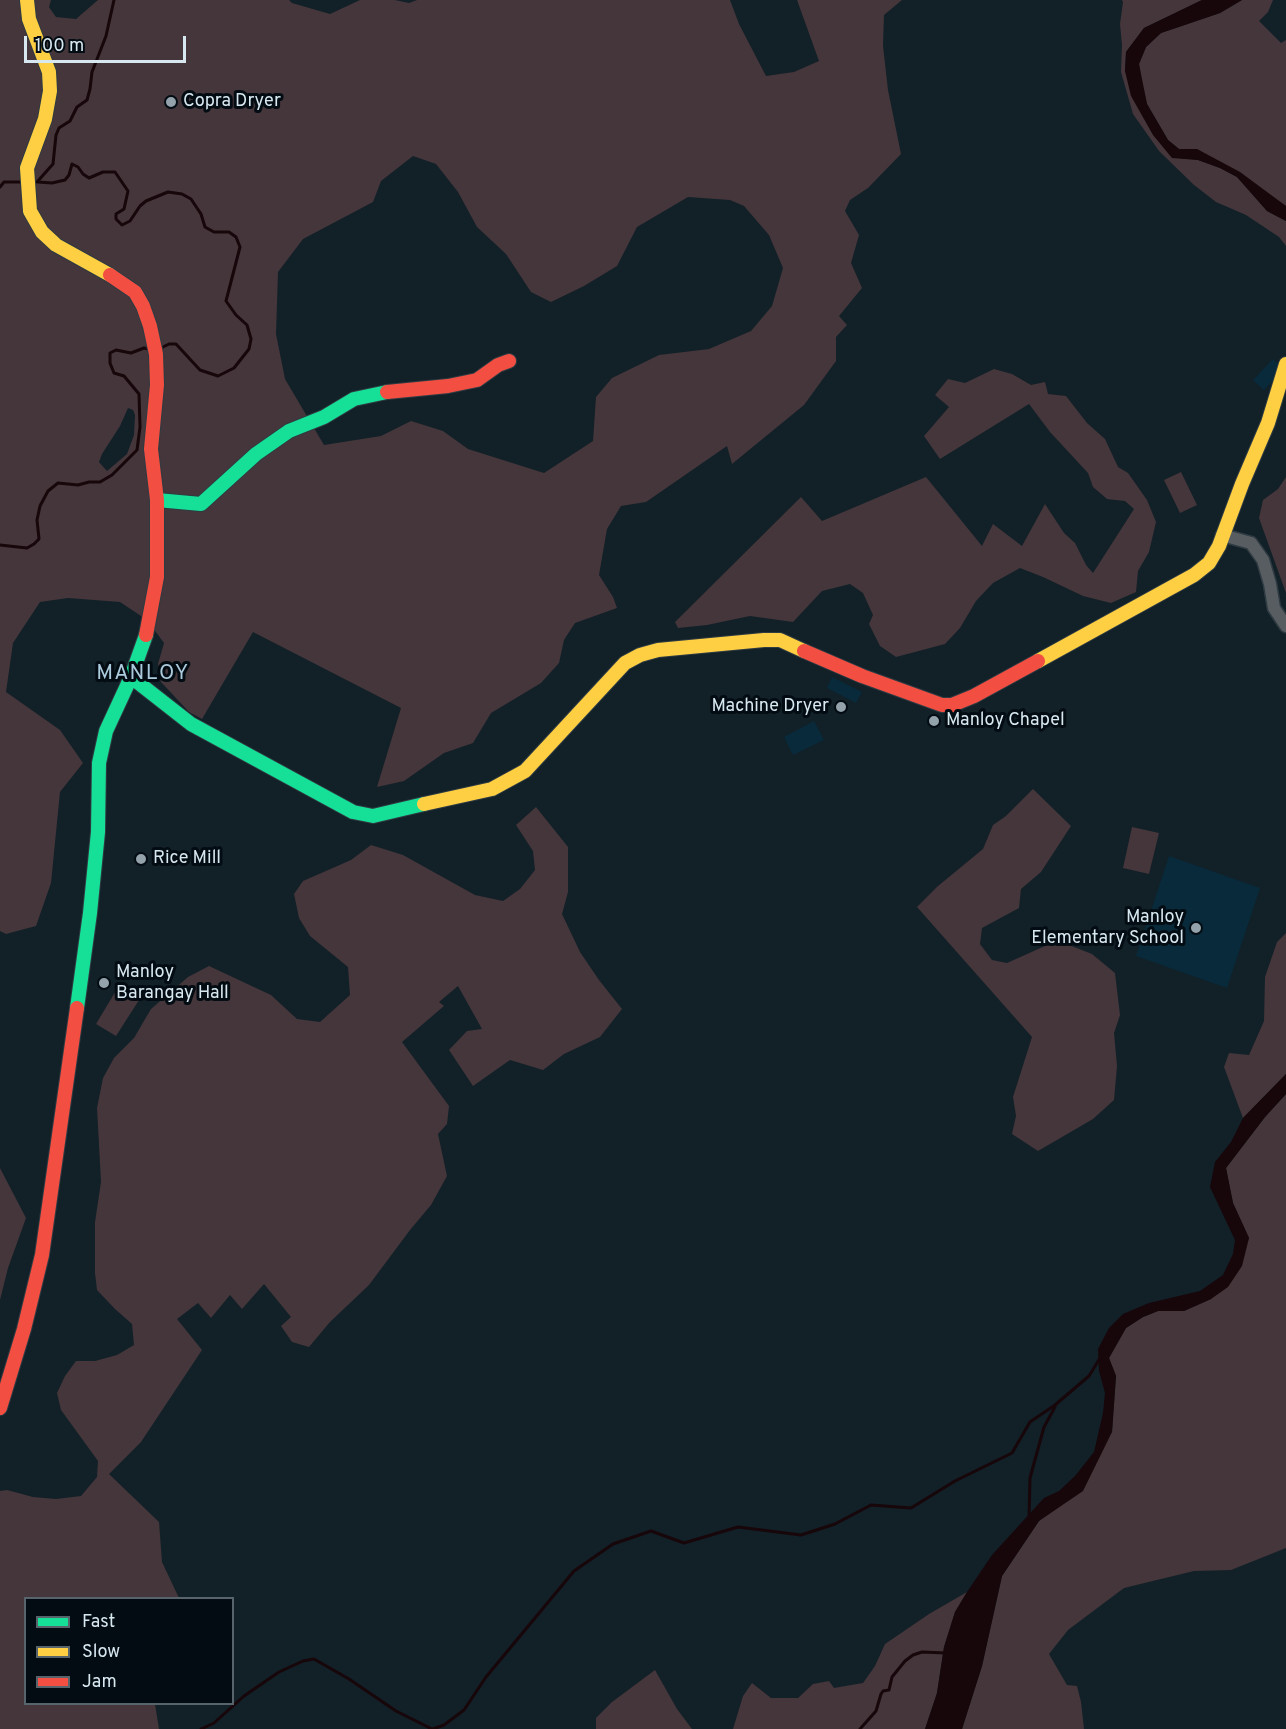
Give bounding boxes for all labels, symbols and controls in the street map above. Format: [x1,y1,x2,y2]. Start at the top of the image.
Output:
scale bar [27,24,189,62]
text: 100 m [35,35,84,58]
place label: Copra Dryer [183,91,281,113]
marker: Copra Dryer [164,95,178,109]
district label: MANLOY [96,662,190,688]
place label: Machine Dryer [711,696,829,718]
marker: Machine Dryer [834,700,848,714]
place label: Manloy Chapel [946,710,1065,732]
marker: Manloy Chapel [927,714,941,728]
place label: Rice Mill [153,848,221,870]
marker: Rice Mill [134,852,148,866]
place label: Manloy Elementary School [1031,907,1184,950]
marker: Manloy Elementary School [1189,921,1203,935]
place label: Manloy Barangay Hall [116,962,229,1004]
marker: Manloy Barangay Hall [97,976,111,990]
legend [24,1597,234,1705]
text: Fast [82,1611,115,1634]
text: Slow [82,1641,120,1664]
text: Jam [82,1671,117,1694]

